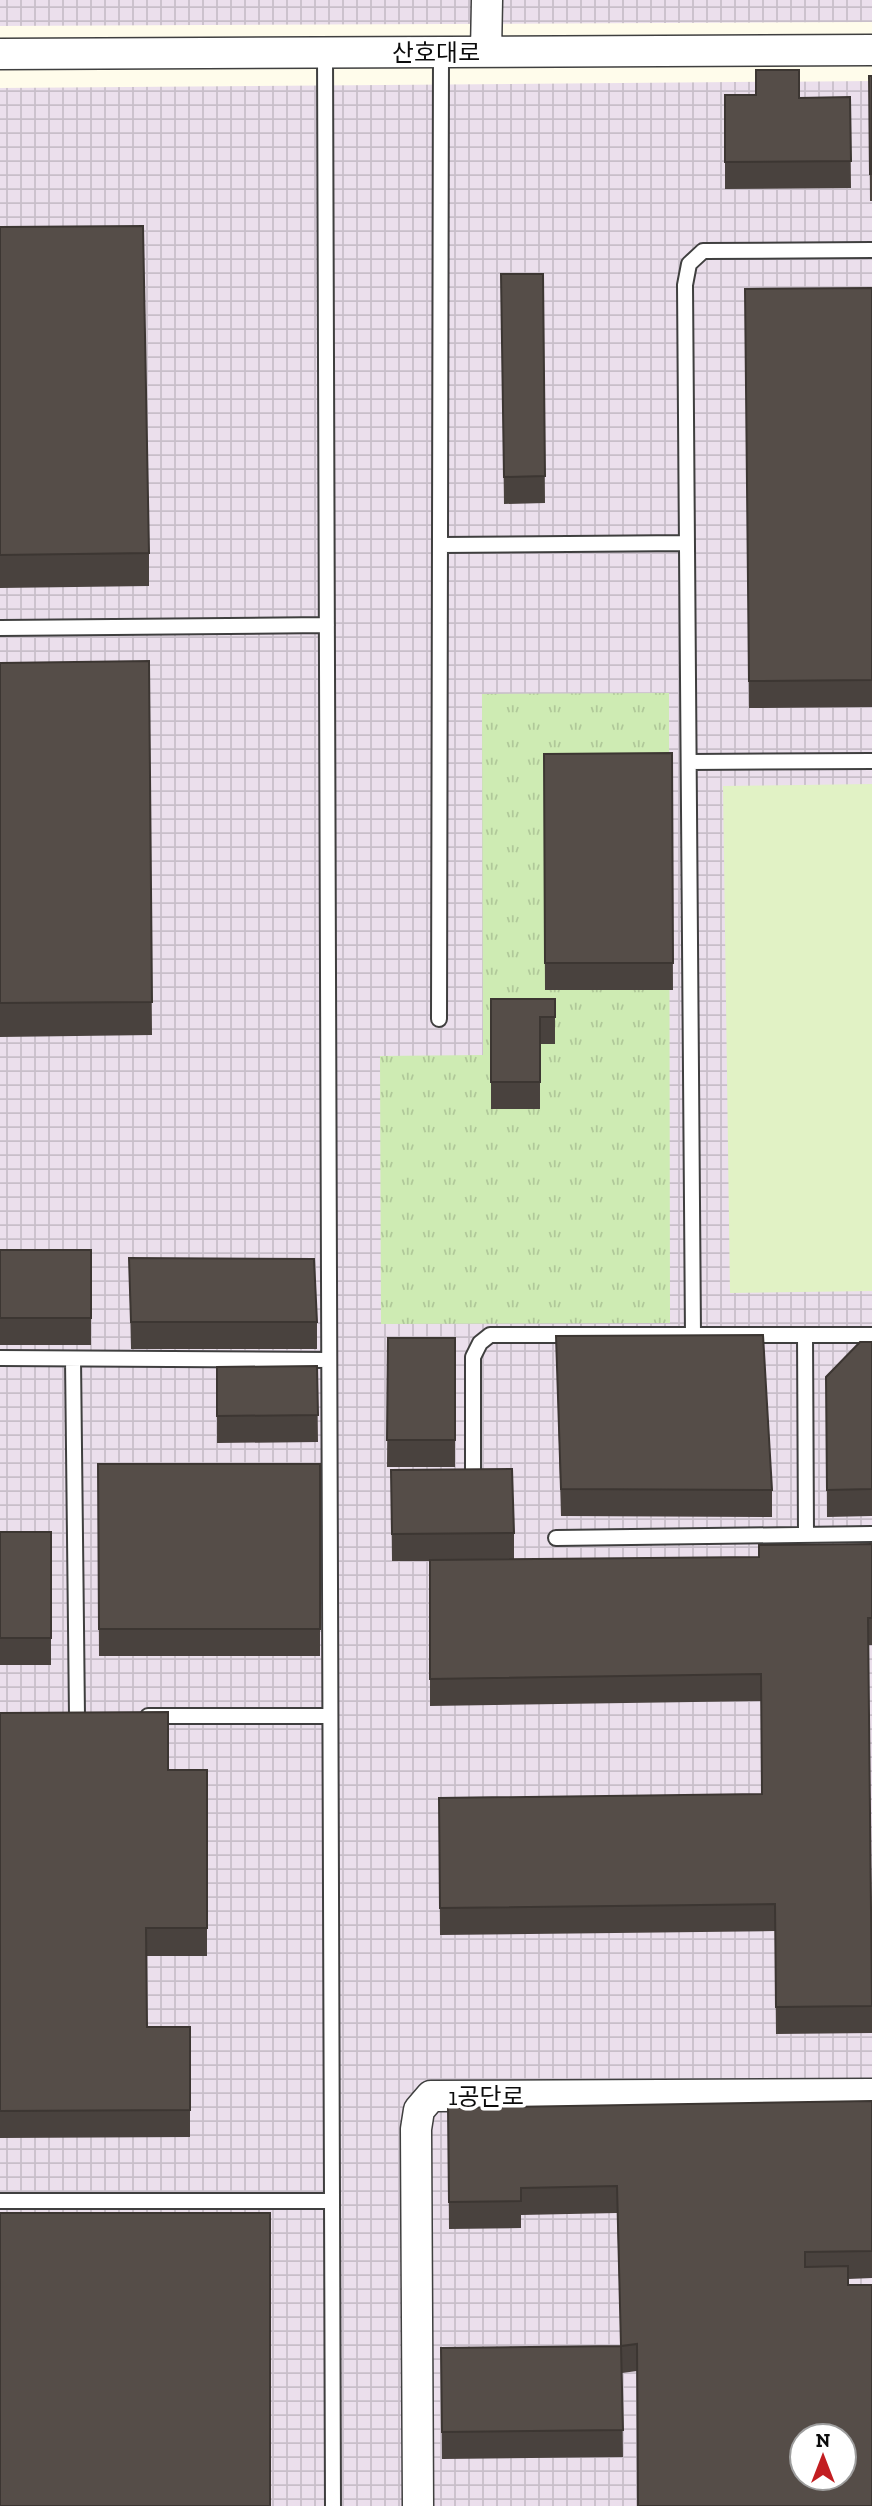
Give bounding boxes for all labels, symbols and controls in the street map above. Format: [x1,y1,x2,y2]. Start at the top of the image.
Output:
street label: 산호대로 [392,38,480,67]
street label: 1공단로 [448,2082,524,2111]
north arrow [788,2422,858,2492]
text: N [816,2429,830,2452]

